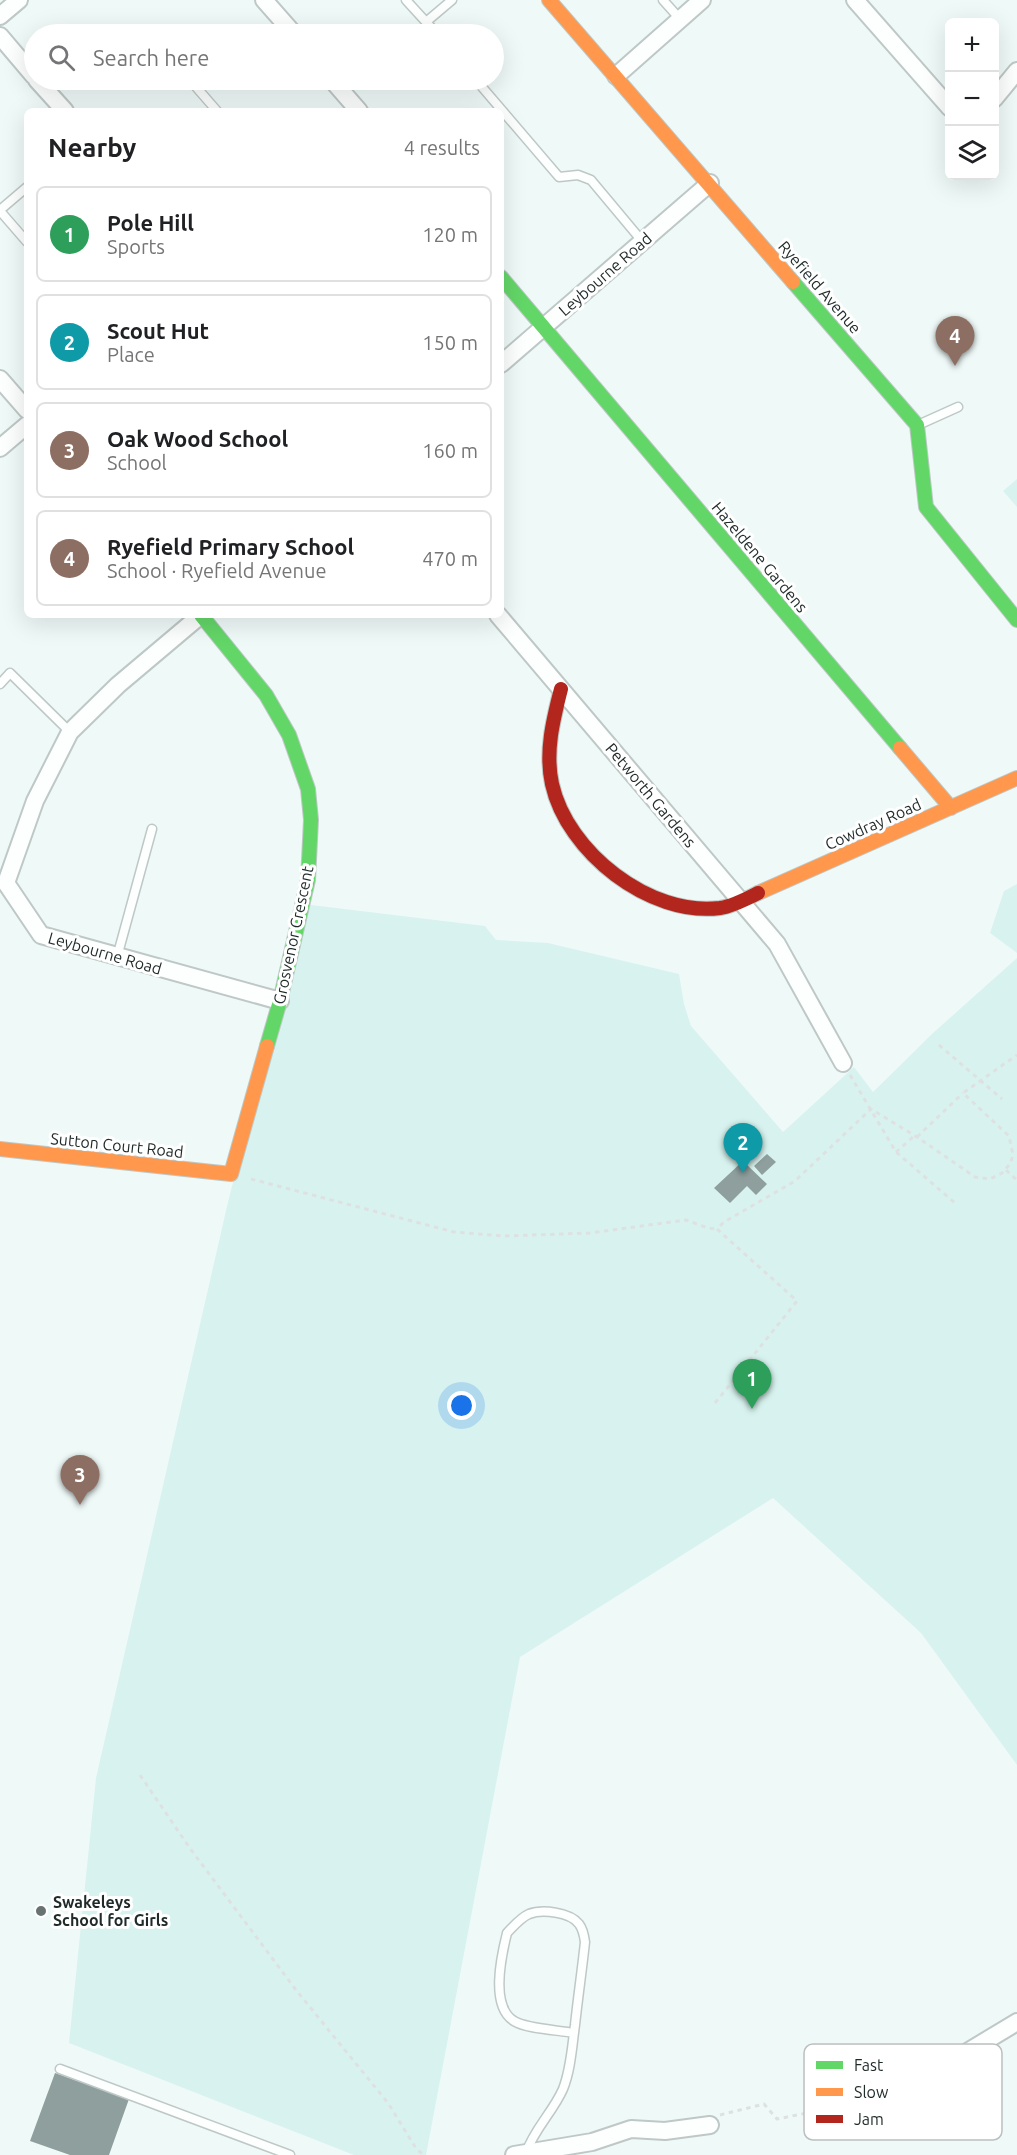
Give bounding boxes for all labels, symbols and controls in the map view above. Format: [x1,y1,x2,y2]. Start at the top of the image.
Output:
map controls [945,18,999,180]
button: + [945,18,999,72]
search box [24,24,504,90]
icon: search [45,41,78,74]
text: Search here [93,45,209,70]
button: − [945,72,999,126]
button: layers [945,126,999,180]
text: Nearby [48,133,136,162]
text: 4 results [404,136,480,159]
text: Pole Hill [107,210,194,235]
text: 1 [64,223,75,246]
text: 120 m [422,223,478,246]
street label: Leybourne Road [555,229,655,319]
text: Sports [107,235,165,258]
street label: Ryefield Avenue [775,237,865,337]
pin: 4 [936,316,974,366]
text: Scout Hut [107,318,209,343]
text: 2 [64,331,75,354]
text: 150 m [422,331,478,354]
text: Place [107,343,155,366]
text: Oak Wood School [107,426,288,451]
text: 3 [64,439,75,462]
text: 160 m [422,439,478,462]
text: School [107,451,167,474]
street label: Hazeldene Gardens [709,498,811,616]
text: Ryefield Primary School [107,534,354,559]
text: 4 [64,547,75,570]
text: 470 m [422,547,478,570]
text: School · Ryefield Avenue [107,559,326,582]
street label: Petworth Gardens [602,739,700,851]
street label: Cowdray Road [822,795,924,853]
street label: Grosvenor Crescent [270,863,317,1006]
street label: Leybourne Road [46,928,164,978]
pin: 2 [724,1124,762,1173]
street label: Sutton Court Road [50,1129,184,1161]
pin: 1 [732,1360,771,1409]
your location [447,1391,476,1420]
pin: 3 [60,1456,100,1505]
place label: Swakeleys School for Girls [53,1893,168,1929]
marker: Swakeleys School for Girls [34,1904,48,1918]
legend [804,2044,1002,2140]
text: Fast [854,2056,884,2074]
text: Slow [854,2083,889,2101]
text: Jam [854,2110,884,2128]

